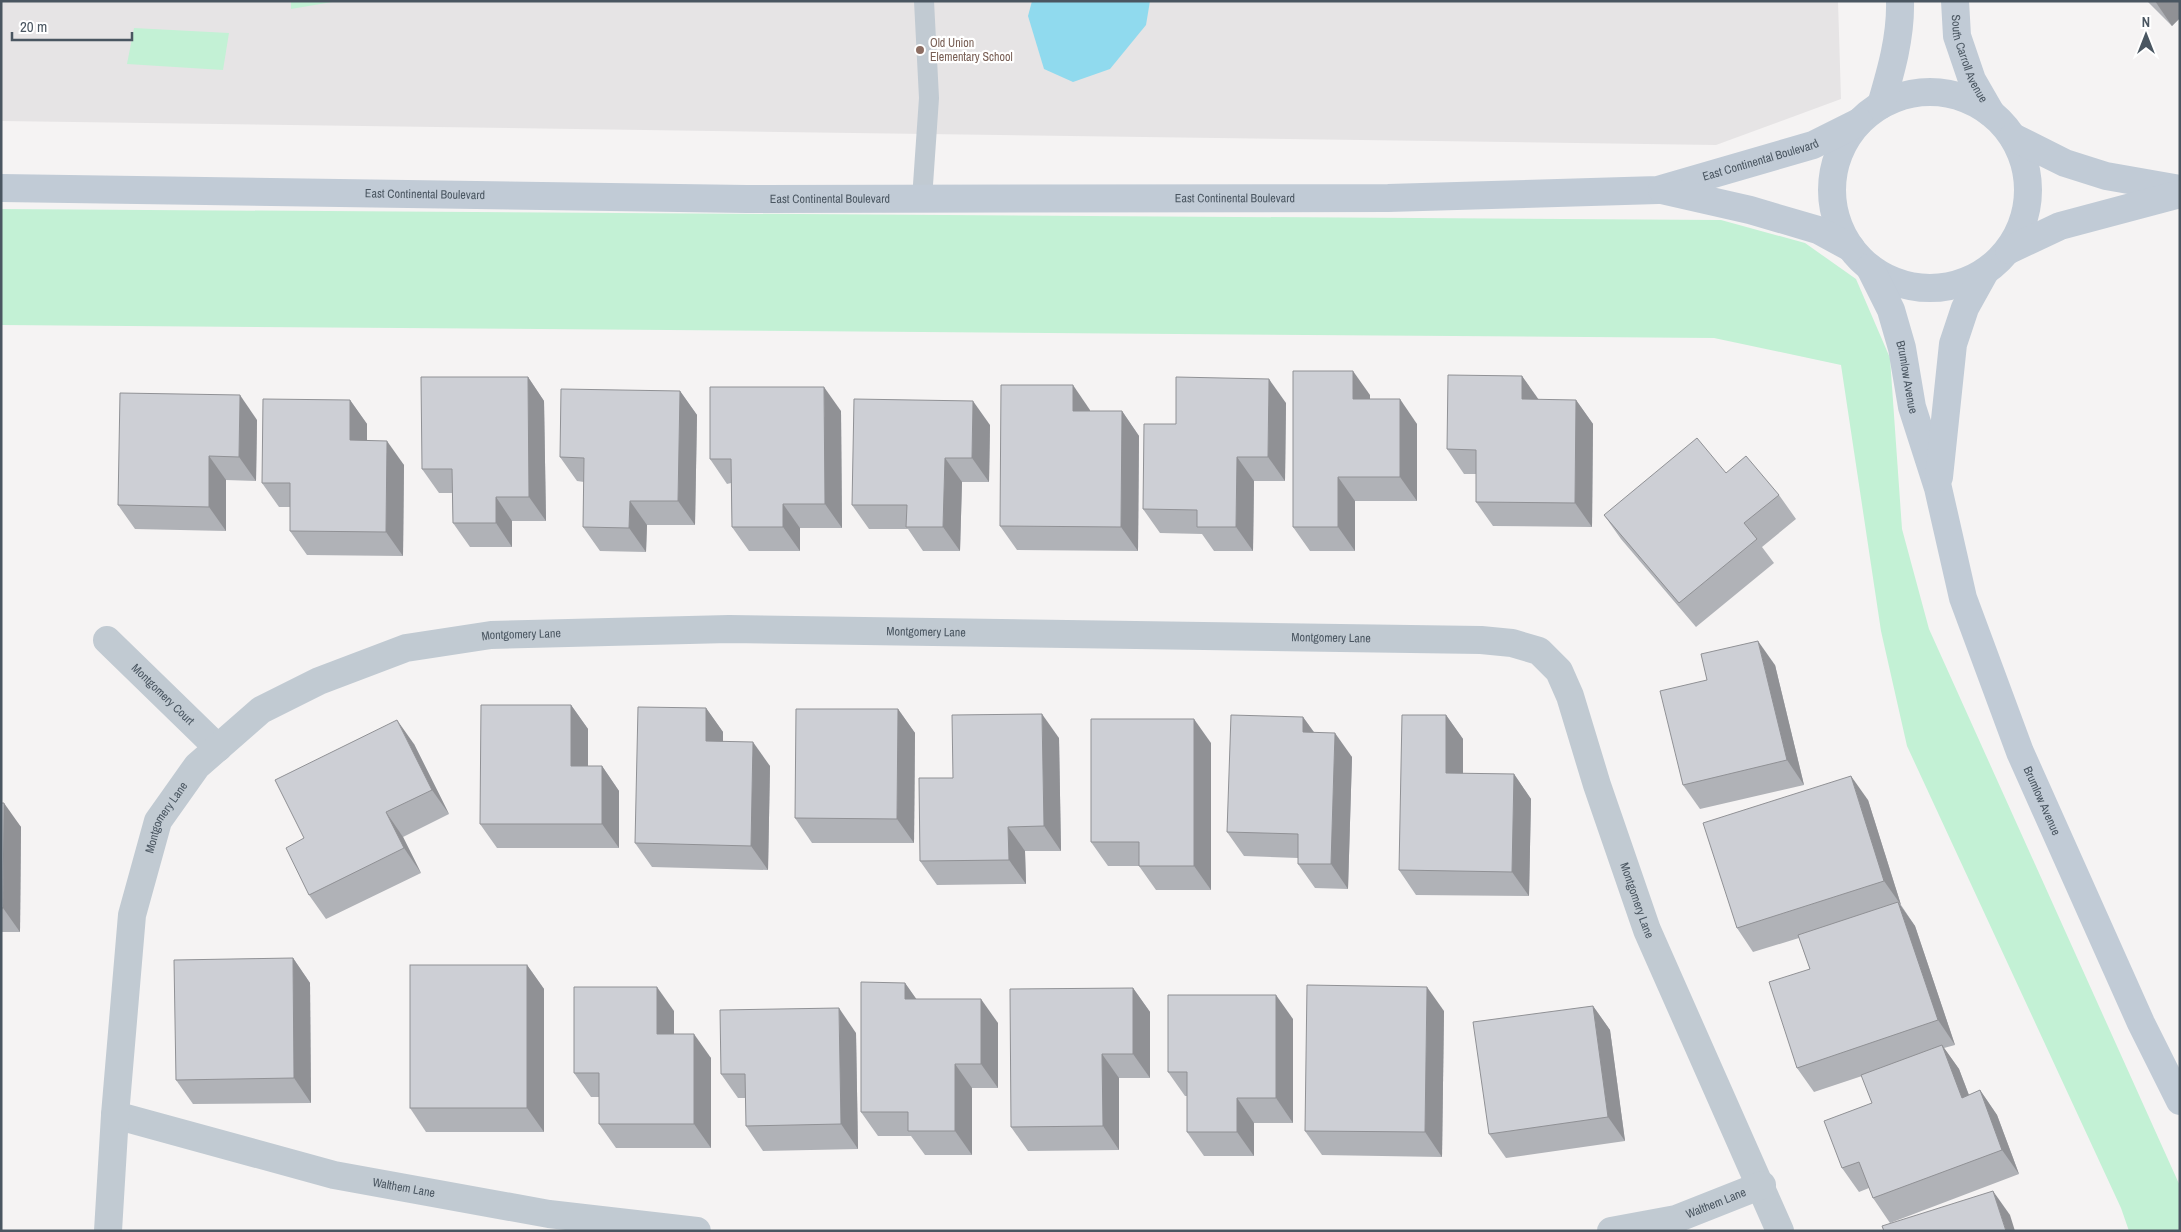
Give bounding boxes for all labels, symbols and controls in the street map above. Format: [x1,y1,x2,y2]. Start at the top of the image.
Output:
scale bar [12,10,132,42]
north arrow [2121,10,2171,60]
text: N [2142,13,2150,31]
street label: South Carroll Avenue [1948,14,1991,106]
text: 20 m [20,16,47,37]
place label: Old Union Elementary School [930,35,1013,65]
marker: Old Union Elementary School [914,44,926,56]
street label: East Continental Boulevard [1701,135,1821,185]
street label: East Continental Boulevard [365,185,485,203]
street label: East Continental Boulevard [1175,190,1295,206]
street label: East Continental Boulevard [770,191,890,207]
street label: Brumlow Avenue [1892,339,1922,416]
street label: Montgomery Lane [886,623,966,640]
street label: Montgomery Lane [480,625,561,644]
street label: Montgomery Lane [1291,629,1371,646]
street label: Montgomery Court [128,660,198,729]
street label: Brumlow Avenue [2019,764,2064,838]
street label: Montgomery Lane [141,779,191,855]
street label: Montgomery Lane [1616,860,1658,941]
street label: Walthem Lane [371,1174,436,1201]
street label: Walthem Lane [1684,1184,1748,1222]

